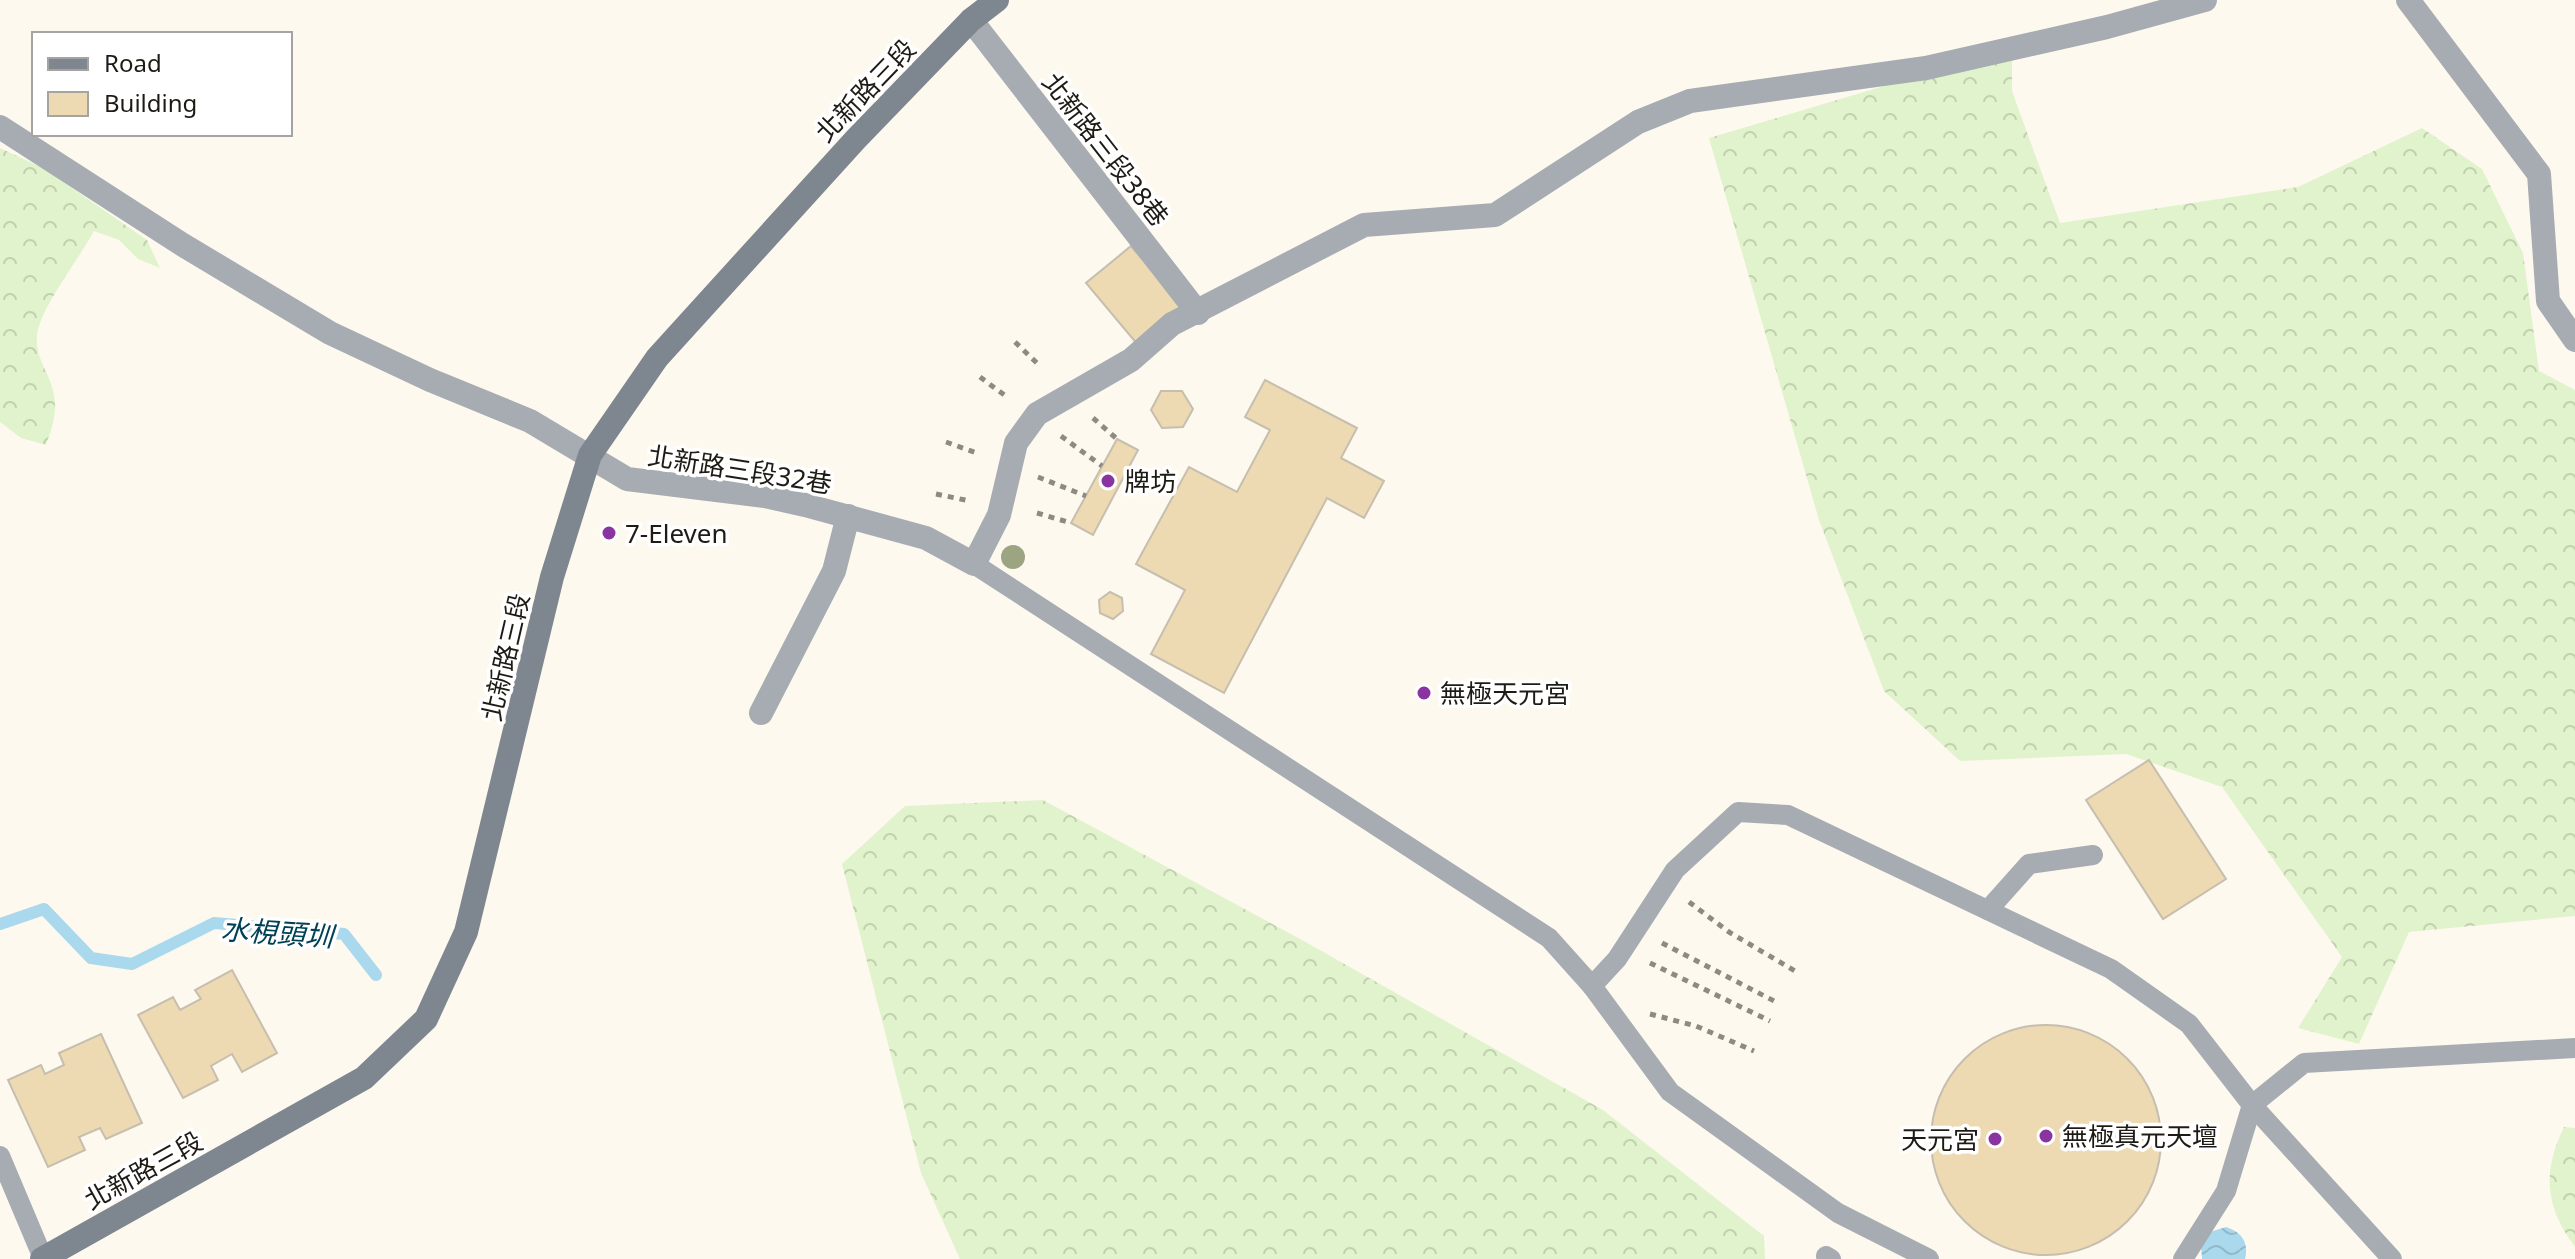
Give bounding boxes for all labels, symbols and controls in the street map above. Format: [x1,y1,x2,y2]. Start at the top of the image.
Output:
street label: 北新路三段 [807,31,923,149]
legend [32,32,292,136]
text: Road [104,46,162,79]
street label: 北新路三段38巷 [1035,65,1177,233]
text: Building [104,86,197,119]
street label: 北新路三段32巷 [645,437,835,501]
place label: 牌坊 [1124,463,1176,499]
marker: 牌坊 [1099,472,1117,490]
place label: 7-Eleven [625,515,728,551]
marker: 7-Eleven [600,524,618,542]
street label: 北新路三段 [473,590,537,724]
place label: 無極天元宮 [1440,675,1570,711]
marker: 無極天元宮 [1415,684,1433,702]
water label: 水梘頭圳 [220,909,338,955]
place label: 無極真元天壇 [2062,1118,2218,1154]
place label: 天元宮 [1901,1121,1979,1157]
street label: 北新路三段 [77,1123,209,1217]
marker: 無極真元天壇 [2037,1127,2055,1145]
marker: 天元宮 [1986,1130,2004,1148]

